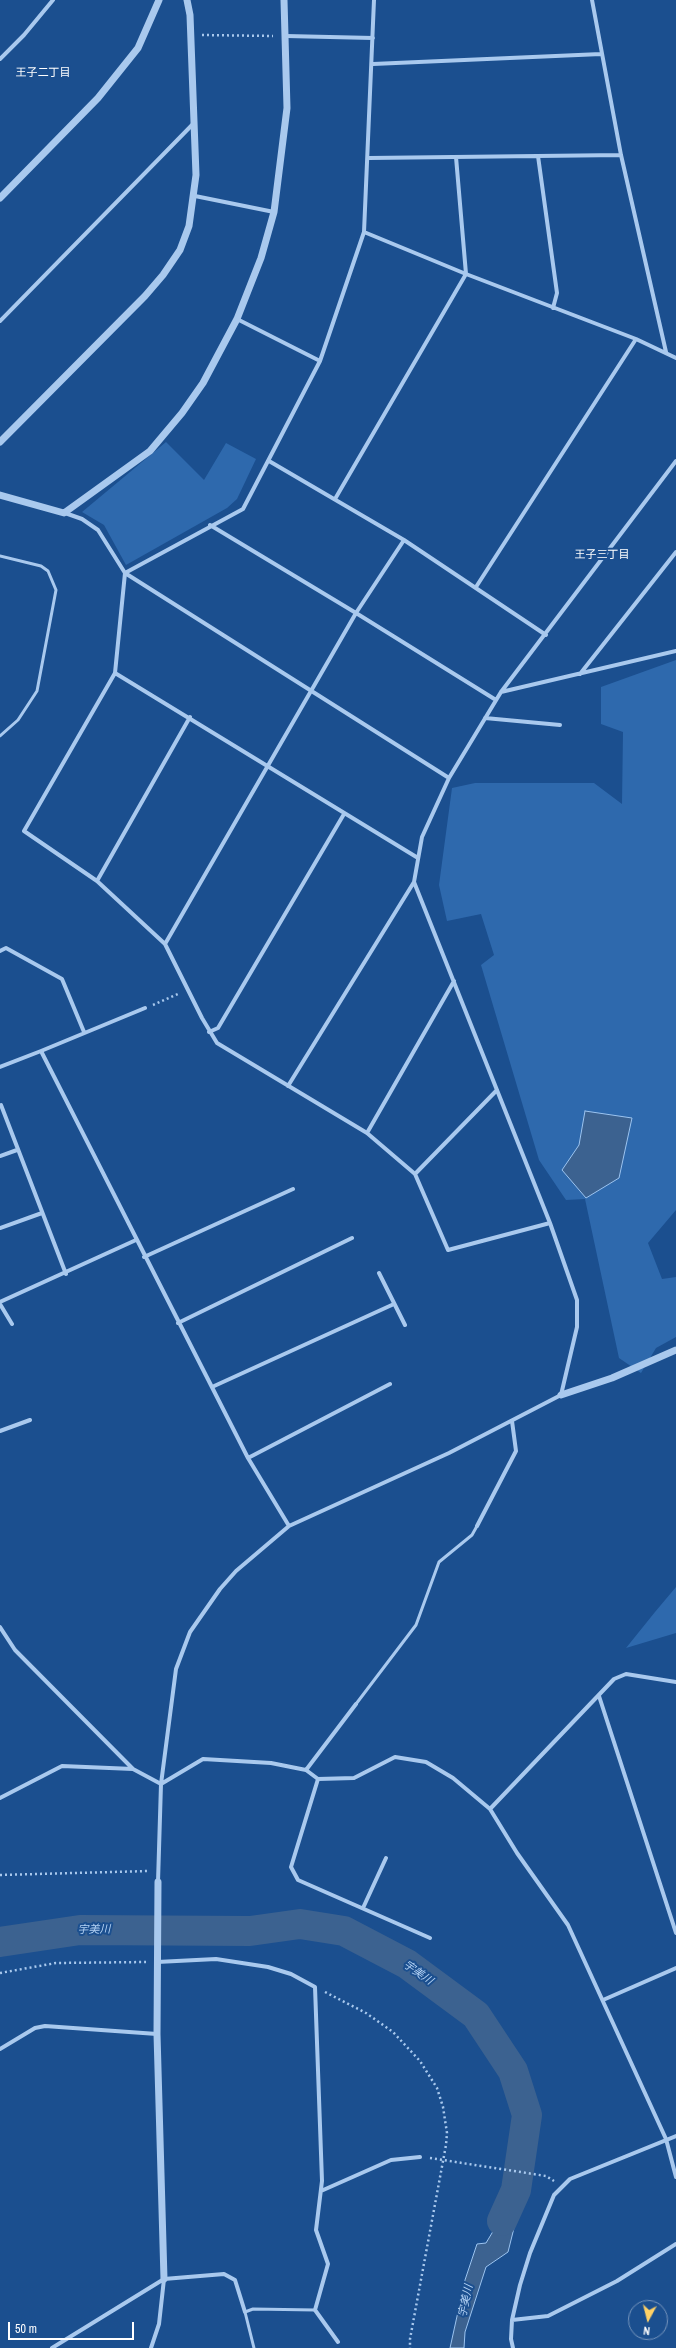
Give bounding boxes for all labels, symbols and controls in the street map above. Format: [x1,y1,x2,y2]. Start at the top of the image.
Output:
district label: 王子二丁目 [16,66,70,80]
district label: 王子三丁目 [575,548,629,562]
water label: 宇美川 [77,1923,111,1937]
water label: 宇美川 [401,1958,435,1988]
water label: 宇美川 [456,2283,476,2319]
north arrow [628,2300,668,2340]
scale bar [10,2314,136,2340]
text: 50 m [15,2321,37,2337]
text: N [643,2324,651,2338]

